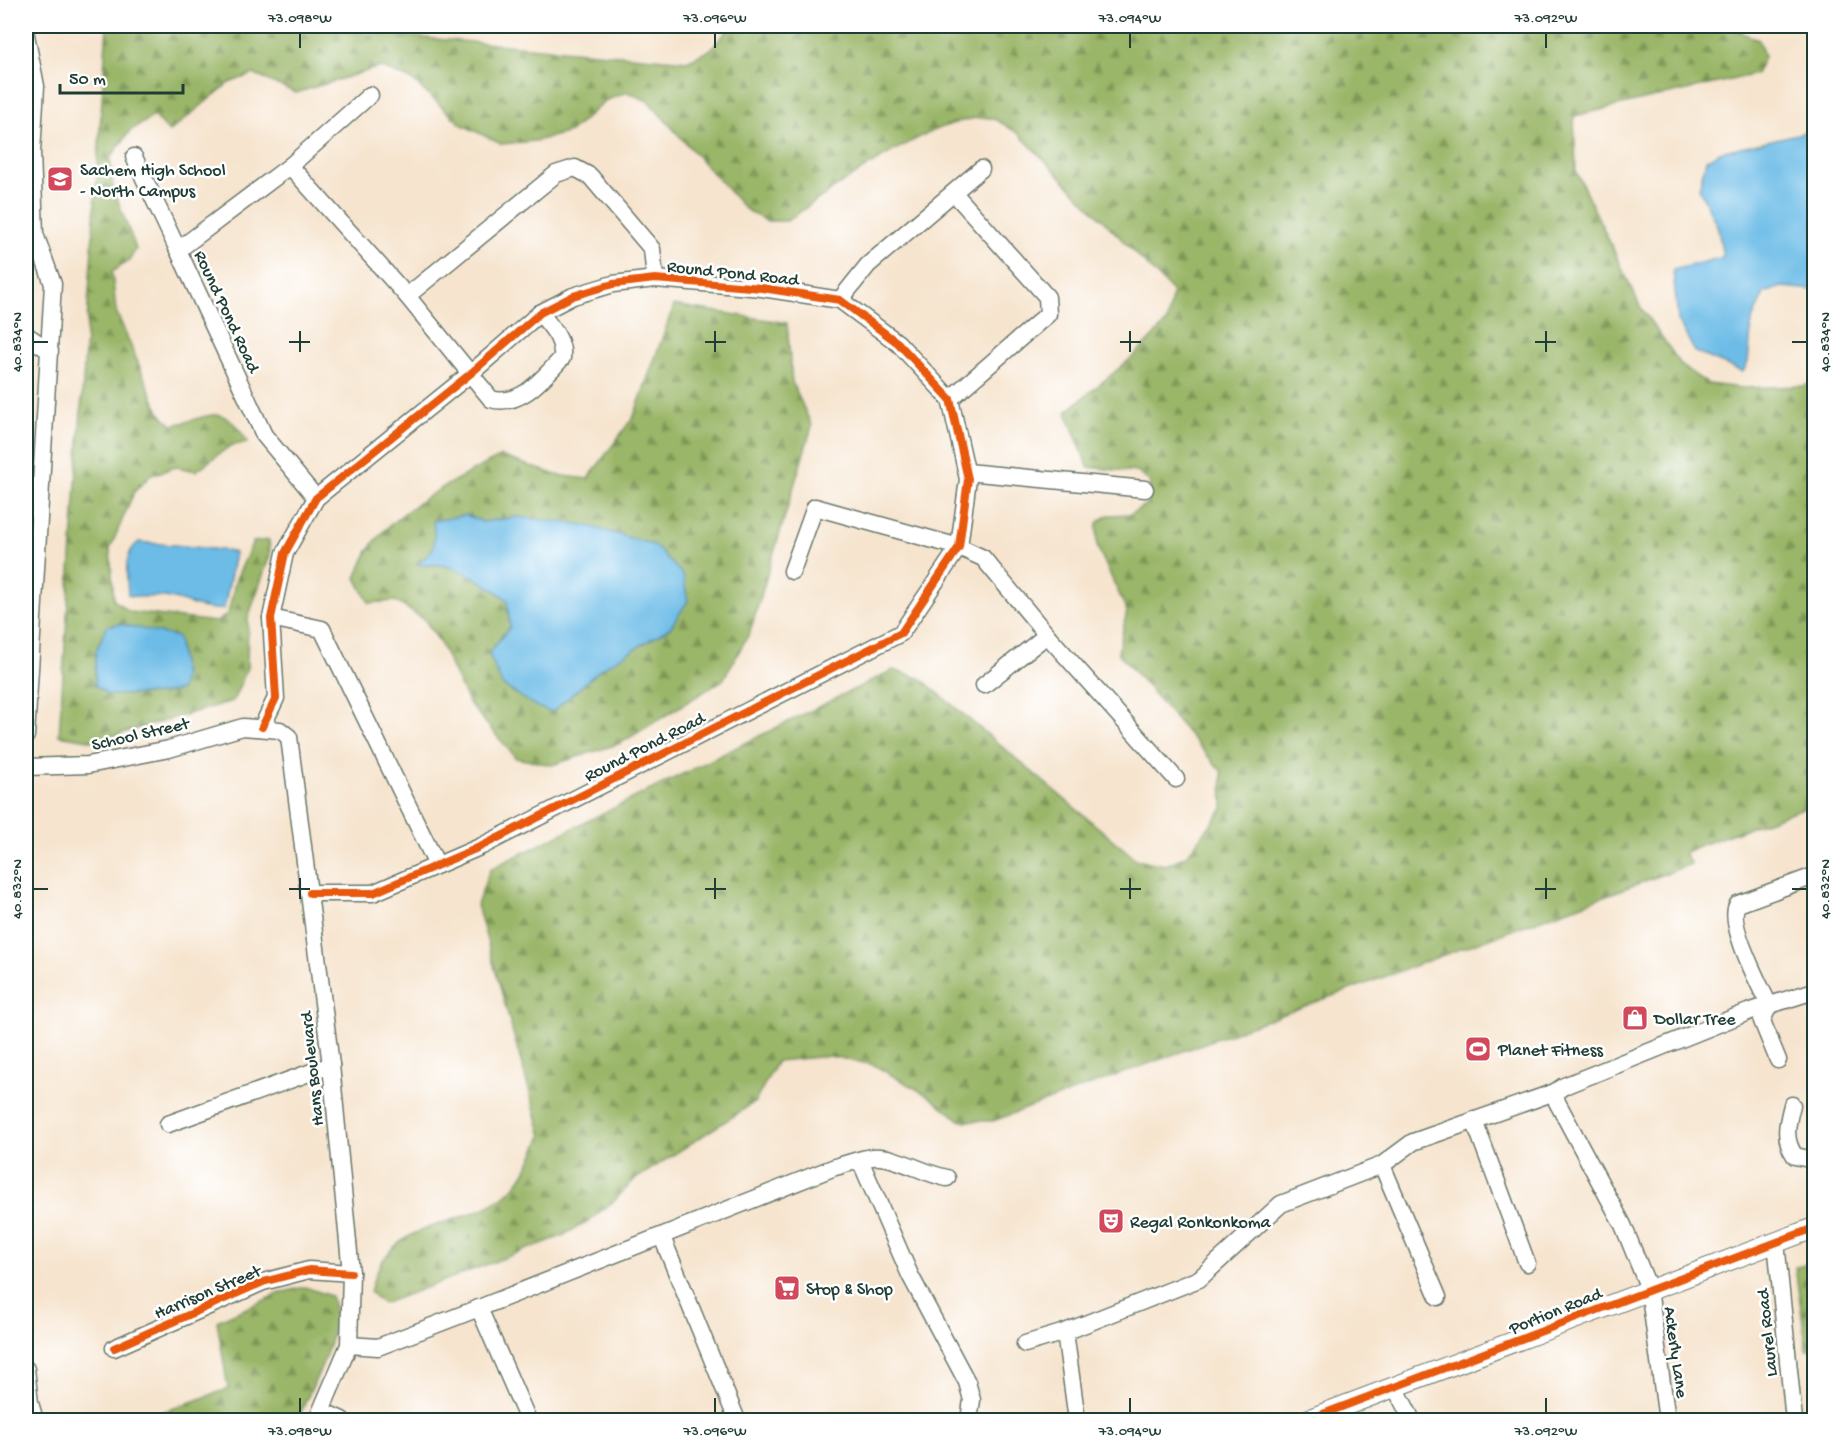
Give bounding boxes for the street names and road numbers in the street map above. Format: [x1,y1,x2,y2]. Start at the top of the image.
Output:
street label: Round Pond Road [188,248,264,378]
street label: Round Pond Road [666,257,801,292]
street label: Round Pond Road [581,708,710,788]
street label: School Street [90,714,193,757]
street label: Hans Boulevard [297,1009,330,1127]
street label: Harrison Street [152,1261,266,1325]
street label: Portion Road [1505,1284,1607,1341]
street label: Laurel Road [1753,1286,1784,1378]
street label: Ackerly Lane [1658,1305,1691,1400]

